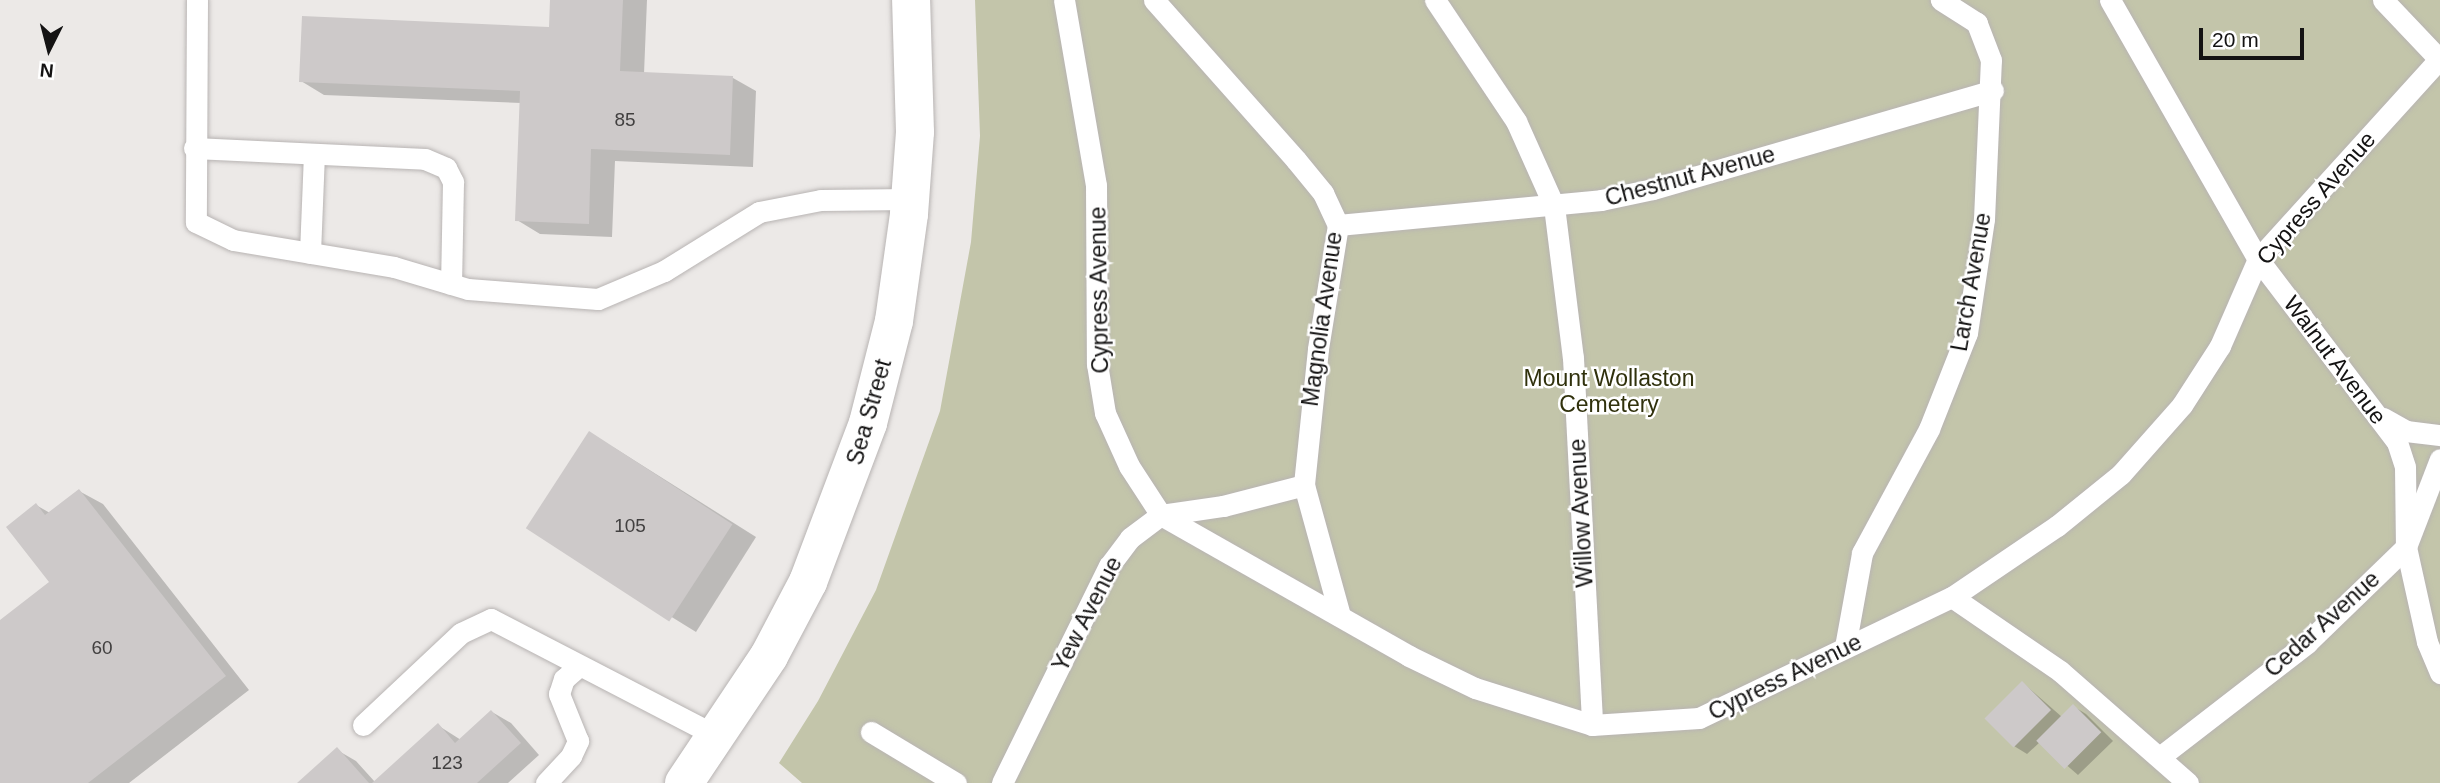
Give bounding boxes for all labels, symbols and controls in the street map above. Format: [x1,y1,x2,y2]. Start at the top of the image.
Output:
north arrow [14,14,84,84]
scale bar [2202,14,2307,58]
text: 20 m [2212,28,2259,51]
text: N [39,59,55,82]
house number: 85 [614,109,636,131]
street label: Cypress Avenue [2250,125,2382,271]
street label: Chestnut Avenue [1601,140,1779,212]
street label: Cypress Avenue [1084,206,1114,374]
street label: Larch Avenue [1945,210,1997,354]
street label: Magnolia Avenue [1296,229,1348,409]
street label: Walnut Avenue [2277,290,2393,430]
street label: Sea Street [841,356,897,468]
park label: Mount Wollaston Cemetery [1524,364,1694,418]
street label: Willow Avenue [1563,437,1599,589]
house number: 105 [614,515,646,537]
street label: Yew Avenue [1046,551,1128,677]
street label: Cedar Avenue [2258,565,2386,683]
street label: Cypress Avenue [1703,628,1867,726]
house number: 60 [91,637,113,659]
house number: 123 [431,752,463,774]

